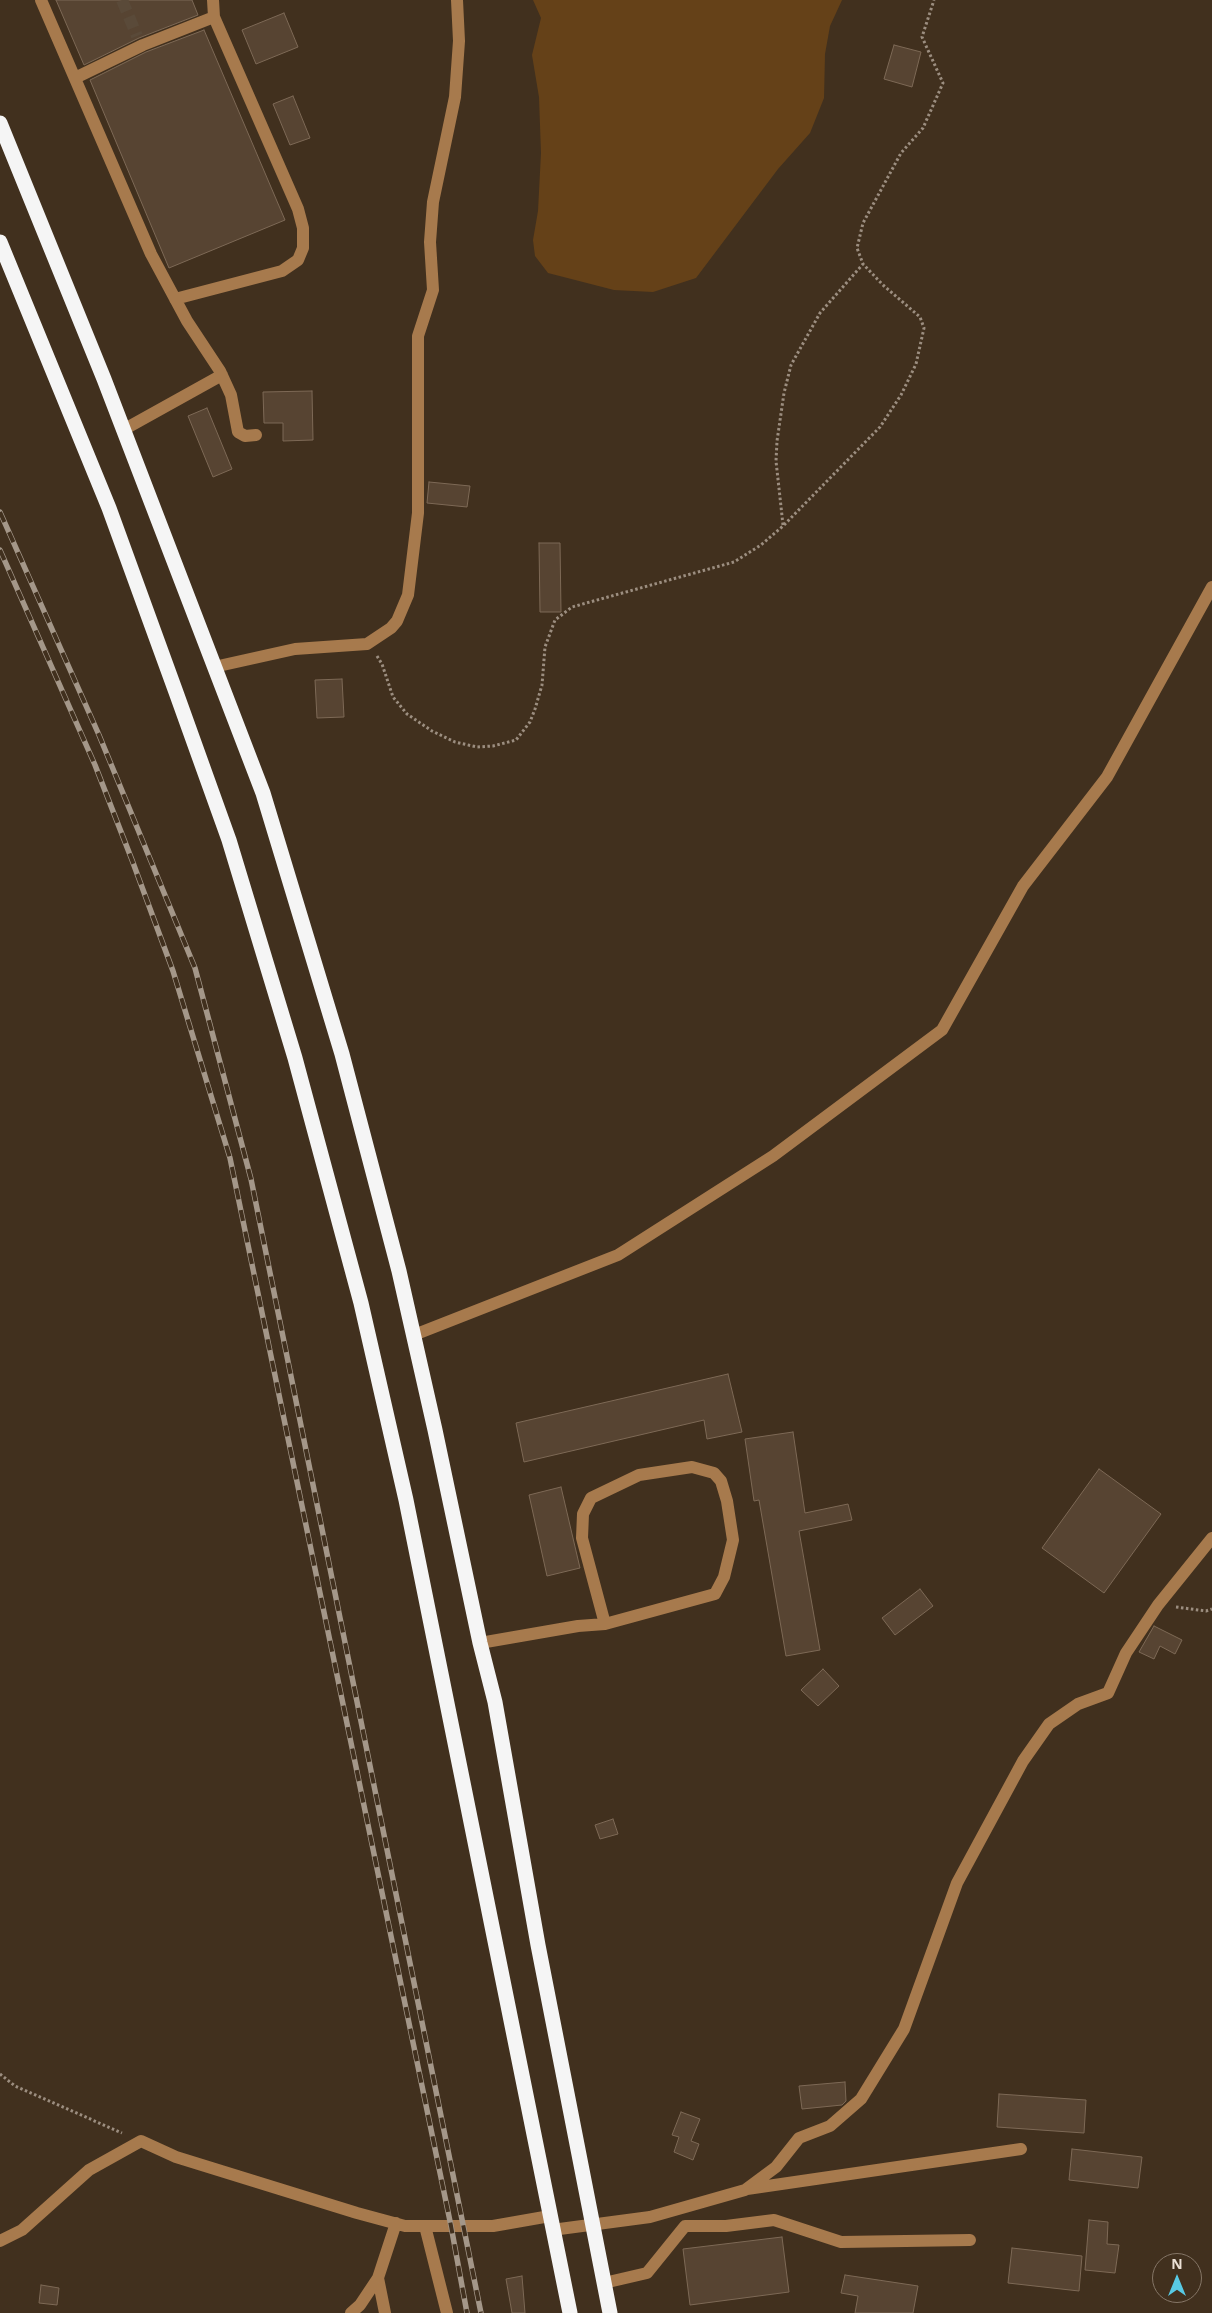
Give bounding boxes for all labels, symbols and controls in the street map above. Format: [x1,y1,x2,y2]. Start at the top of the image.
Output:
north arrow [1152,2253,1202,2303]
text: N [1171,2254,1183,2273]

